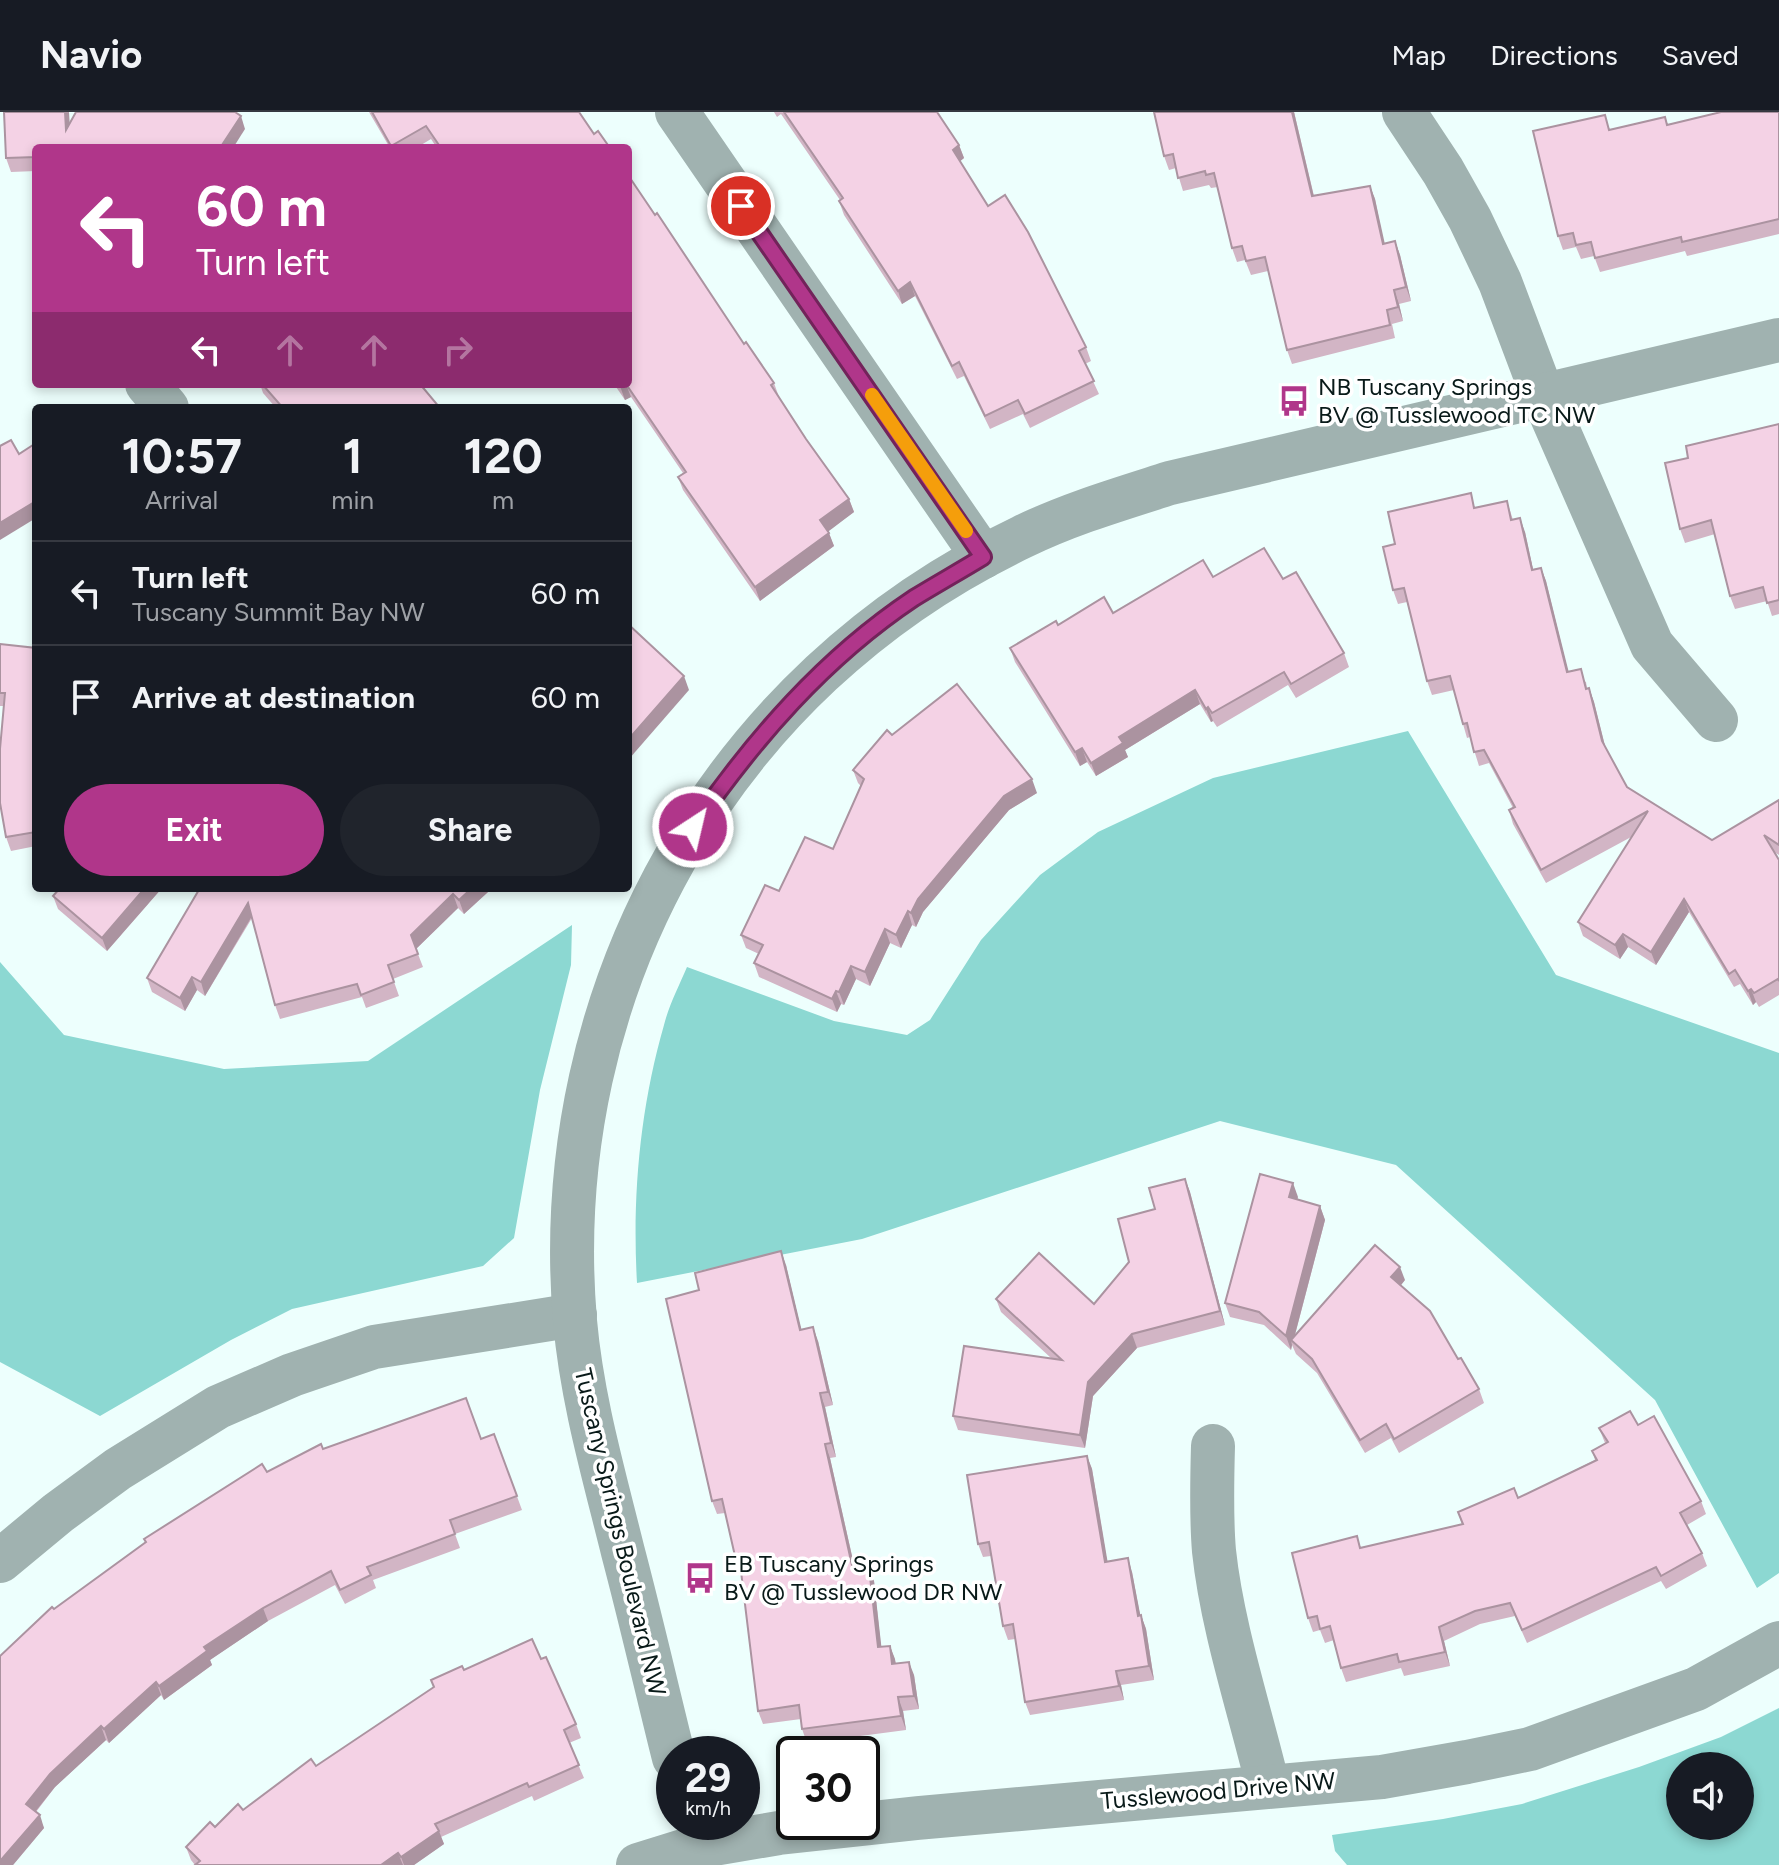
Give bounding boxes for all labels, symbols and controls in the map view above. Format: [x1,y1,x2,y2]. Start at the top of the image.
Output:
text: Navio [40,32,142,78]
text: Map [1392,38,1446,72]
text: Directions [1490,38,1618,72]
text: Saved [1662,38,1739,72]
pin [707,172,775,240]
text: 60 m [196,173,327,240]
icon: left [64,176,168,280]
icon: arrive [719,184,763,228]
text: Turn left [196,241,330,284]
icon: left [184,328,228,372]
icon: ahead [268,328,312,372]
icon: ahead [352,328,396,372]
icon: right [436,328,480,372]
place label: NB Tuscany Springs BV @ Tusslewood TC NW [1318,372,1595,429]
bus stop icon: NB Tuscany Springs BV @ Tusslewood TC NW [1277,384,1311,418]
text: 10:57 [121,427,242,485]
text: 1 [342,427,363,485]
text: 120 [463,427,543,485]
text: Arrival [145,484,218,516]
text: min [331,484,374,516]
text: m [492,484,514,516]
text: Turn left [132,559,249,596]
icon: left [64,571,108,615]
text: 60 m [531,575,600,612]
text: Tuscany Summit Bay NW [132,596,425,628]
icon: arrive [64,675,108,719]
text: Arrive at destination [132,679,415,716]
text: 60 m [531,679,600,716]
button: Exit [64,784,324,876]
button: Share [340,784,600,876]
position arrow [651,785,735,869]
street label: Tuscany Springs Boulevard NW [569,1365,672,1698]
place label: EB Tuscany Springs BV @ Tusslewood DR NW [724,1549,1002,1606]
bus stop icon: EB Tuscany Springs BV @ Tusslewood DR NW [683,1561,717,1595]
speed limit sign: 30 [776,1736,880,1840]
map controls [1666,1752,1754,1840]
button: sound [1666,1752,1754,1840]
text: 29 [685,1754,731,1802]
street label: Tusslewood Drive NW [1099,1766,1336,1815]
text: km/h [685,1796,731,1820]

